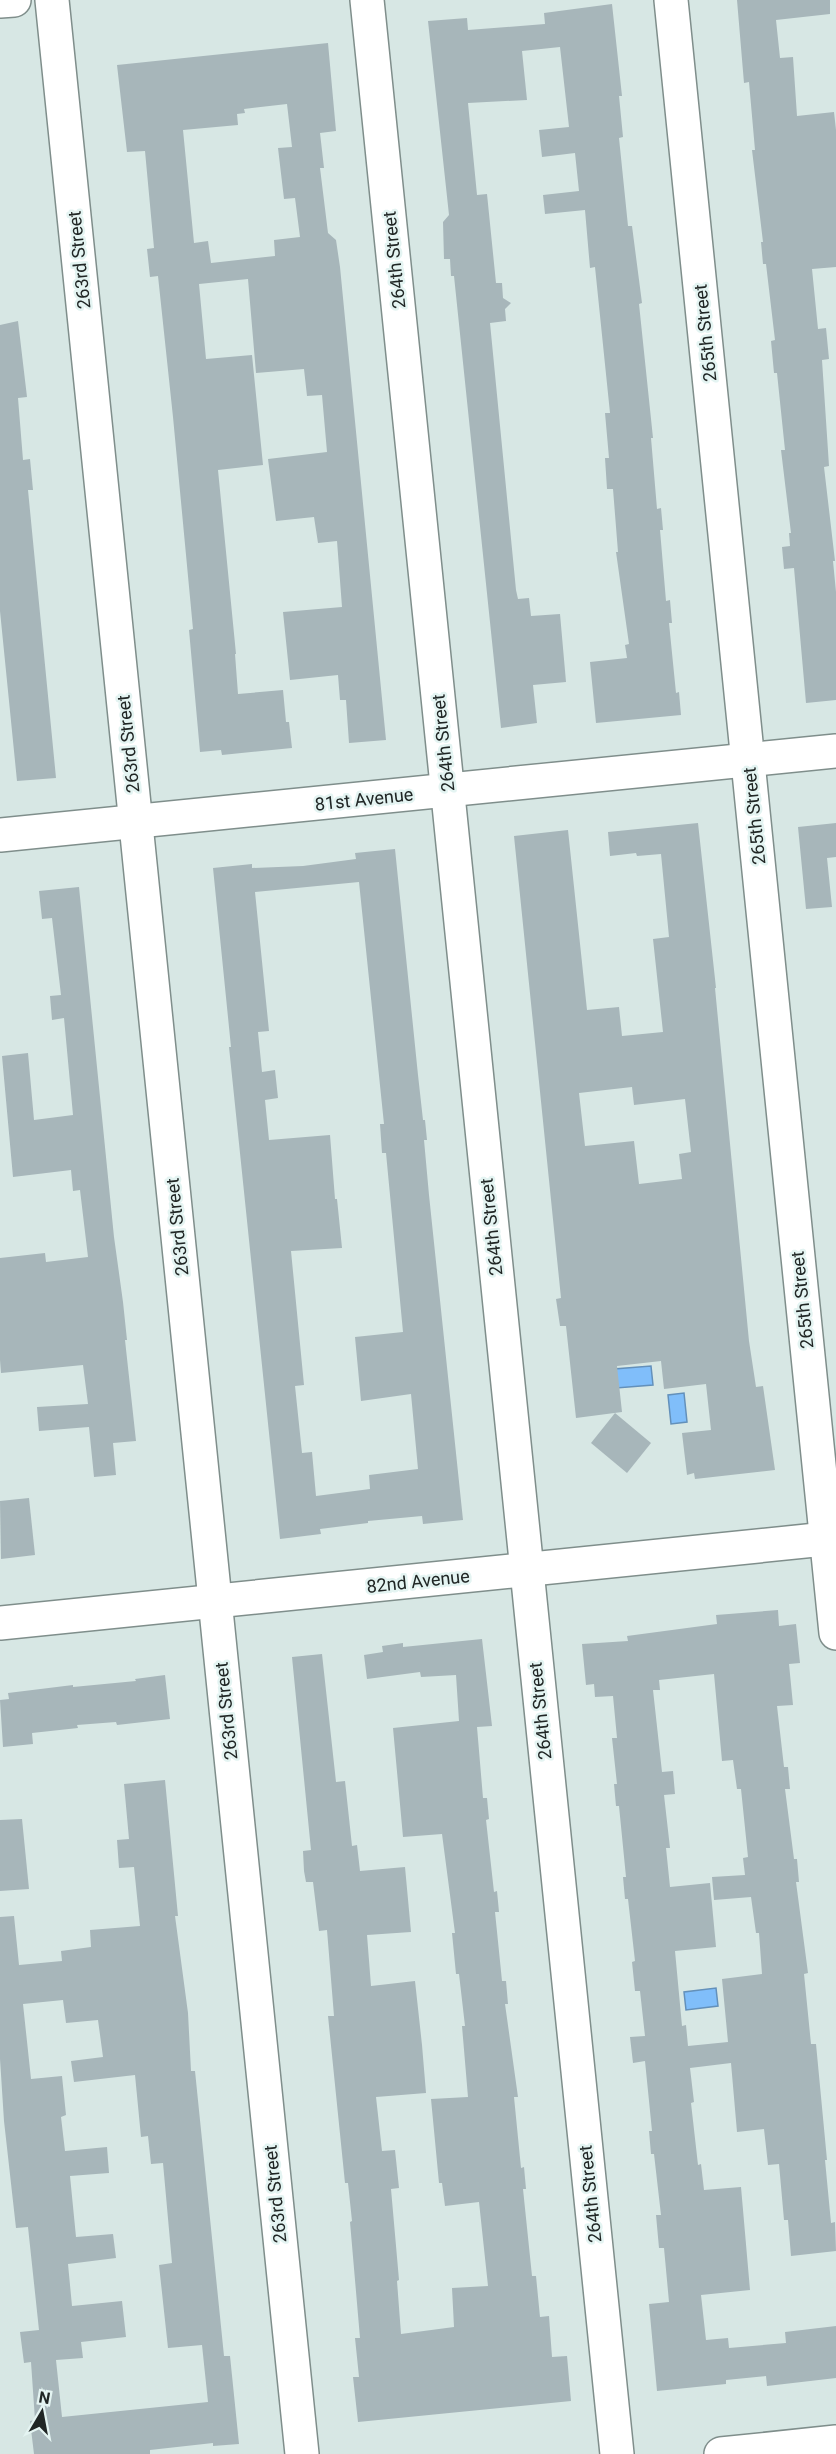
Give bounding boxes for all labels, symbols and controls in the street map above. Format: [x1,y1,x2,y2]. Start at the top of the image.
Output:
street label: 263rd Street [63,210,95,310]
street label: 264th Street [378,210,410,310]
street label: 265th Street [689,283,721,383]
street label: 264th Street [427,693,459,793]
street label: 263rd Street [112,694,144,794]
street label: 265th Street [738,766,770,866]
street label: 81st Avenue [314,783,414,815]
street label: 263rd Street [161,1177,193,1277]
street label: 264th Street [475,1177,507,1277]
street label: 265th Street [786,1250,818,1350]
street label: 82nd Avenue [365,1565,471,1597]
street label: 263rd Street [210,1661,242,1761]
street label: 264th Street [524,1661,556,1761]
street label: 263rd Street [259,2144,291,2244]
street label: 264th Street [574,2144,606,2244]
north arrow [12,2382,72,2442]
text: N [37,2387,52,2408]

